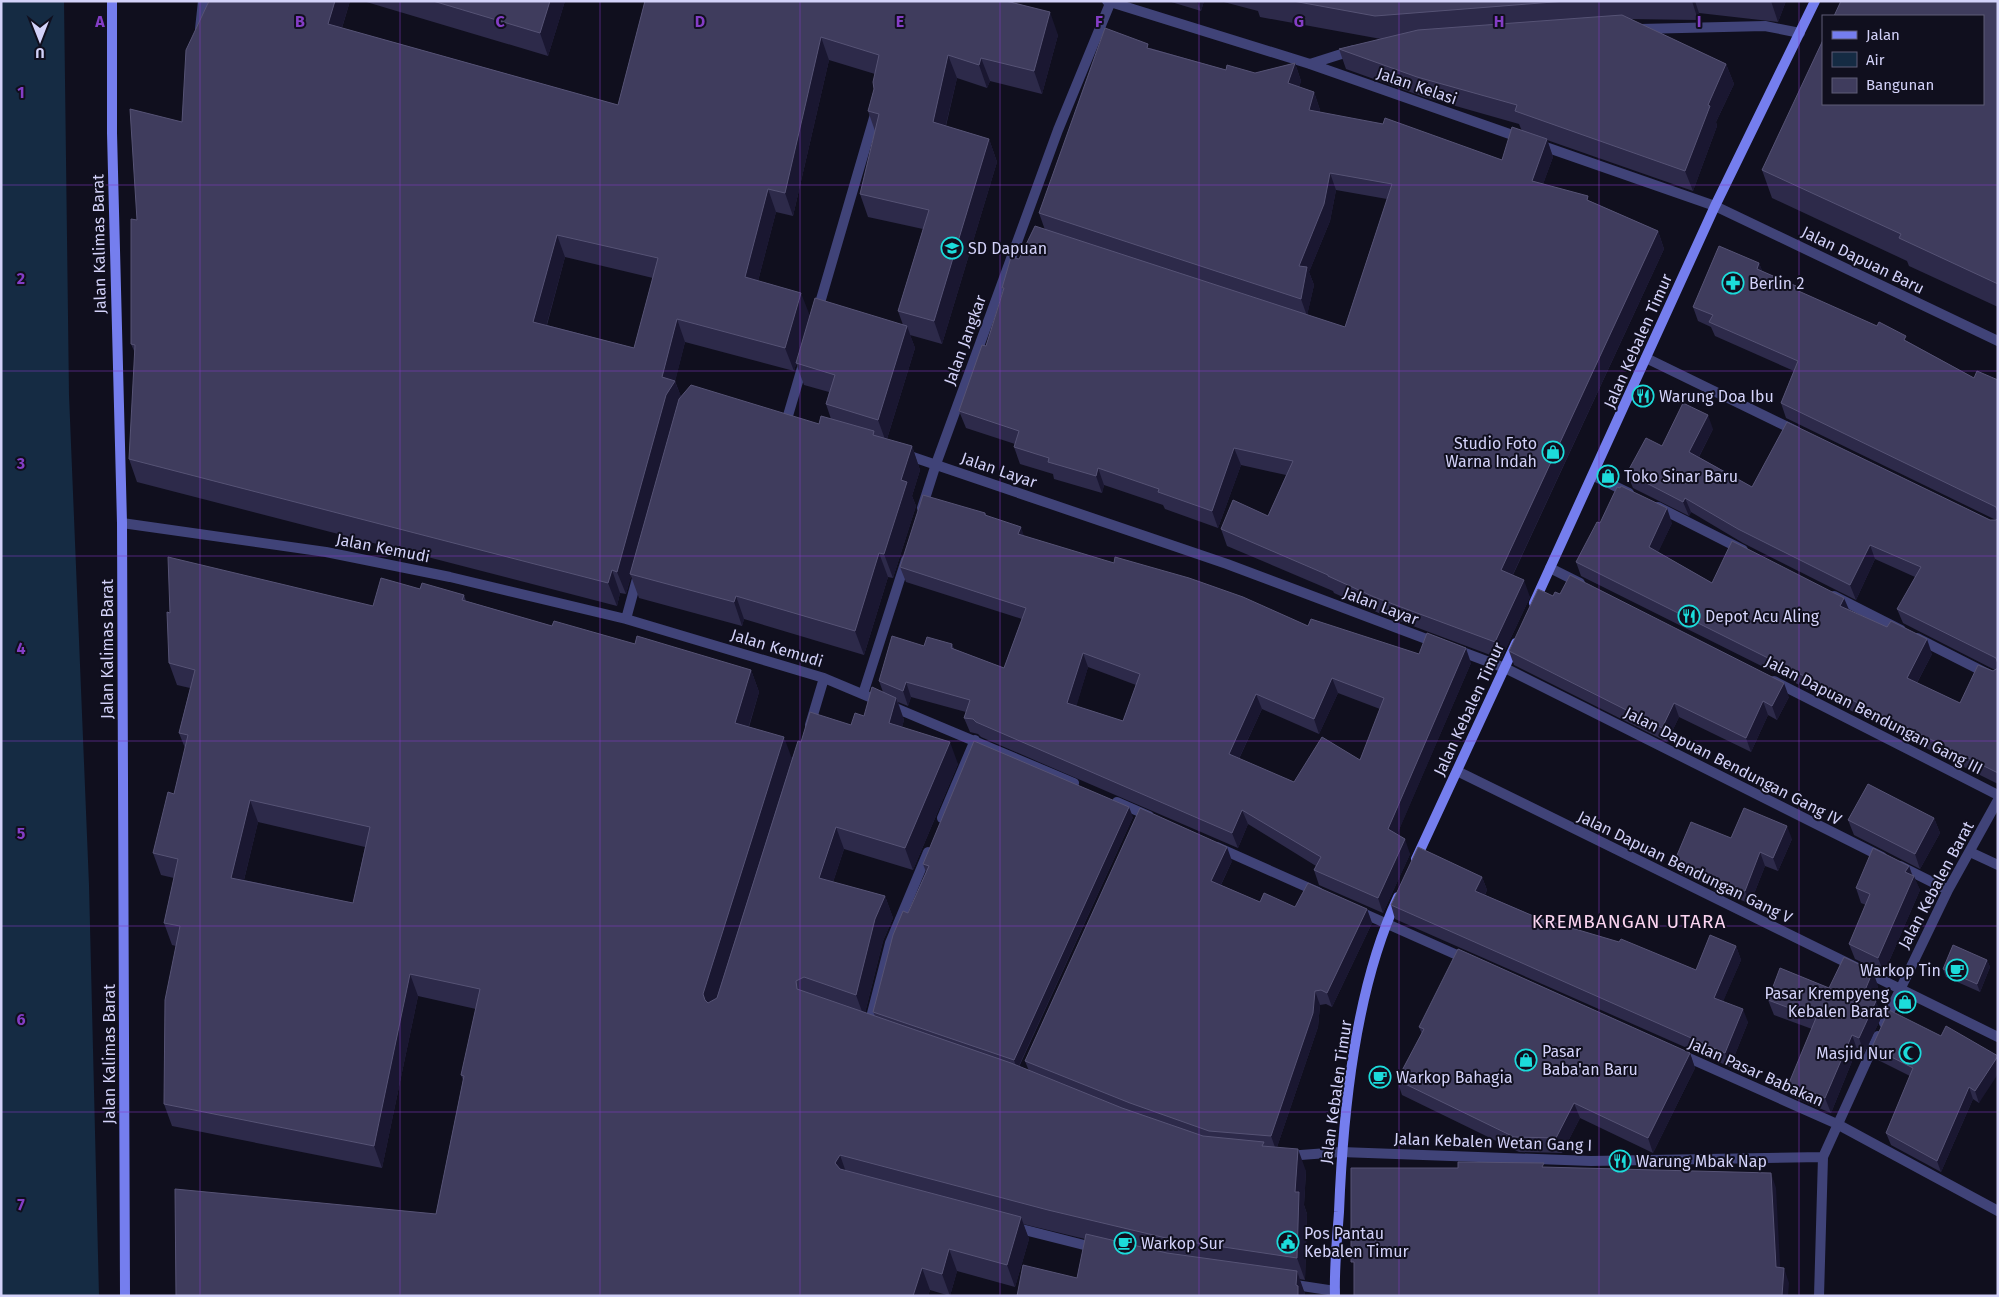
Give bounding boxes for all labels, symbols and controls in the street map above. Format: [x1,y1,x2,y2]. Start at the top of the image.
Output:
text: A [94,12,105,31]
text: B [295,12,305,31]
text: C [495,12,505,31]
text: D [695,12,705,31]
text: E [896,12,904,31]
text: F [1095,12,1103,31]
text: G [1294,12,1304,31]
text: H [1494,12,1504,31]
text: I [1697,12,1701,31]
north arrow [15,15,65,65]
legend [1822,15,1984,105]
text: Jalan [1866,26,1900,44]
text: U [35,44,45,61]
text: Air [1866,51,1885,69]
street label: Jalan Kelasi [1374,63,1460,109]
text: Bangunan [1866,76,1934,94]
text: 1 [17,83,25,102]
street label: Jalan Kalimas Barat [88,174,110,314]
street label: Jalan Dapuan Baru [1798,222,1928,298]
school or university icon: SD Dapuan [940,236,964,260]
place label: SD Dapuan [968,239,1047,258]
text: 2 [17,269,25,288]
street label: Jalan Kebalen Timur [1600,270,1677,411]
pharmacy icon: Berlin 2 [1721,271,1745,295]
place label: Berlin 2 [1749,274,1804,293]
street label: Jalan Jangkar [940,292,990,388]
restaurant icon: Warung Doa Ibu [1631,384,1655,408]
place label: Warung Doa Ibu [1659,387,1774,406]
place label: Studio Foto Warna Indah [1445,434,1537,471]
shop icon: Studio Foto Warna Indah [1541,440,1565,464]
street label: Jalan Layar [959,448,1040,492]
text: 3 [16,454,25,473]
shop icon: Toko Sinar Baru [1596,464,1620,488]
place label: Toko Sinar Baru [1624,467,1738,486]
street label: Jalan Kemudi [334,530,432,566]
street label: Jalan Kalimas Barat [98,579,117,719]
street label: Jalan Layar [1341,583,1422,629]
restaurant icon: Depot Acu Aling [1677,604,1701,628]
place label: Depot Acu Aling [1705,607,1820,626]
street label: Jalan Kemudi [729,625,825,671]
street label: Jalan Kebalen Timur [1430,638,1509,779]
text: 4 [16,639,26,658]
street label: Jalan Dapuan Bendungan Gang III [1762,652,1986,778]
street label: Jalan Dapuan Bendungan Gang IV [1621,703,1845,829]
street label: Jalan Dapuan Bendungan Gang V [1575,807,1795,927]
street label: Jalan Kebalen Barat [1894,818,1978,952]
text: 5 [17,824,26,843]
district label: KREMBANGAN UTARA [1532,910,1726,933]
cafe icon: Warkop Tin [1945,958,1969,982]
place label: Warkop Tin [1860,961,1941,980]
street label: Jalan Kalimas Barat [100,984,119,1124]
place label: Pasar Krempyeng Kebalen Barat [1764,984,1890,1021]
shop icon: Pasar Krempyeng Kebalen Barat [1893,990,1917,1014]
text: 6 [16,1010,26,1029]
street label: Jalan Kebalen Timur [1316,1018,1356,1165]
street label: Jalan Pasar Babakan [1685,1034,1827,1110]
mosque icon: Masjid Nur [1898,1041,1922,1065]
place label: Pasar Baba'an Baru [1542,1042,1638,1079]
place label: Masjid Nur [1816,1044,1895,1063]
shop icon: Pasar Baba'an Baru [1514,1048,1538,1072]
cafe icon: Warkop Bahagia [1368,1065,1392,1089]
place label: Warkop Bahagia [1396,1068,1513,1087]
street label: Jalan Kebalen Wetan Gang I [1394,1129,1592,1155]
restaurant icon: Warung Mbak Nap [1608,1149,1632,1173]
place label: Warung Mbak Nap [1636,1152,1767,1171]
text: 7 [17,1195,25,1214]
place label: Pos Pantau Kebalen Timur [1304,1224,1410,1261]
public building icon: Pos Pantau Kebalen Timur [1276,1230,1300,1254]
cafe icon: Warkop Sur [1113,1231,1137,1255]
place label: Warkop Sur [1141,1234,1225,1253]

